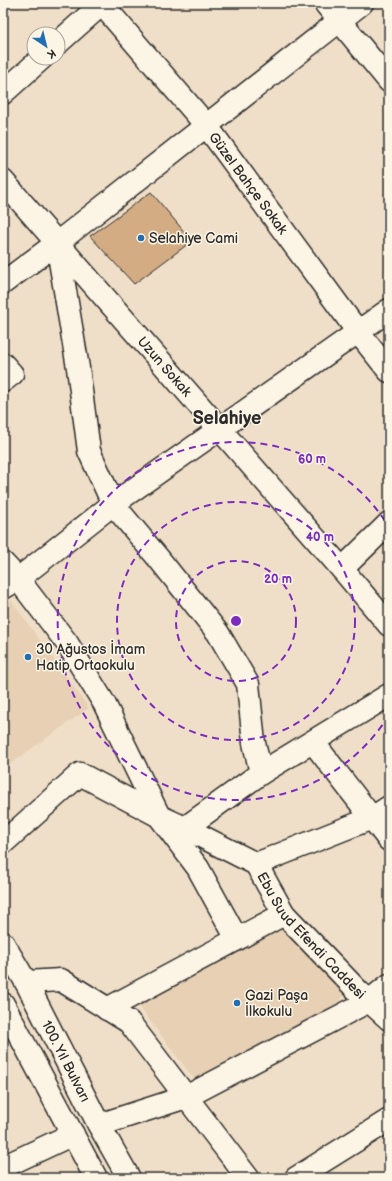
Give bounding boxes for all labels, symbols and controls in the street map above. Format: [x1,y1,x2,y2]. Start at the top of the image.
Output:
north arrow [26,26,66,66]
text: K [44,46,58,62]
street label: Güzel Bahçe Sokak [206,129,292,238]
place label: Selahiye Cami [149,230,238,247]
marker: Selahiye Cami [136,233,146,243]
street label: Uzun Sokak [134,333,196,400]
district label: Selahiye [193,408,261,429]
text: 60 m [298,452,326,467]
text: 40 m [306,530,334,545]
text: 20 m [264,572,292,587]
centre of rings [229,614,243,628]
place label: 30 Ağustos İmam Hatip Ortaokulu [36,640,145,674]
marker: 30 Ağustos İmam Hatip Ortaokulu [23,652,33,662]
street label: Ebu Suud Efendi Caddesi [254,869,369,1002]
place label: Gazi Paşa İlkokulu [245,987,308,1020]
marker: Gazi Paşa İlkokulu [232,998,242,1008]
street label: 100. Yıl Bulvarı [38,1017,94,1105]

